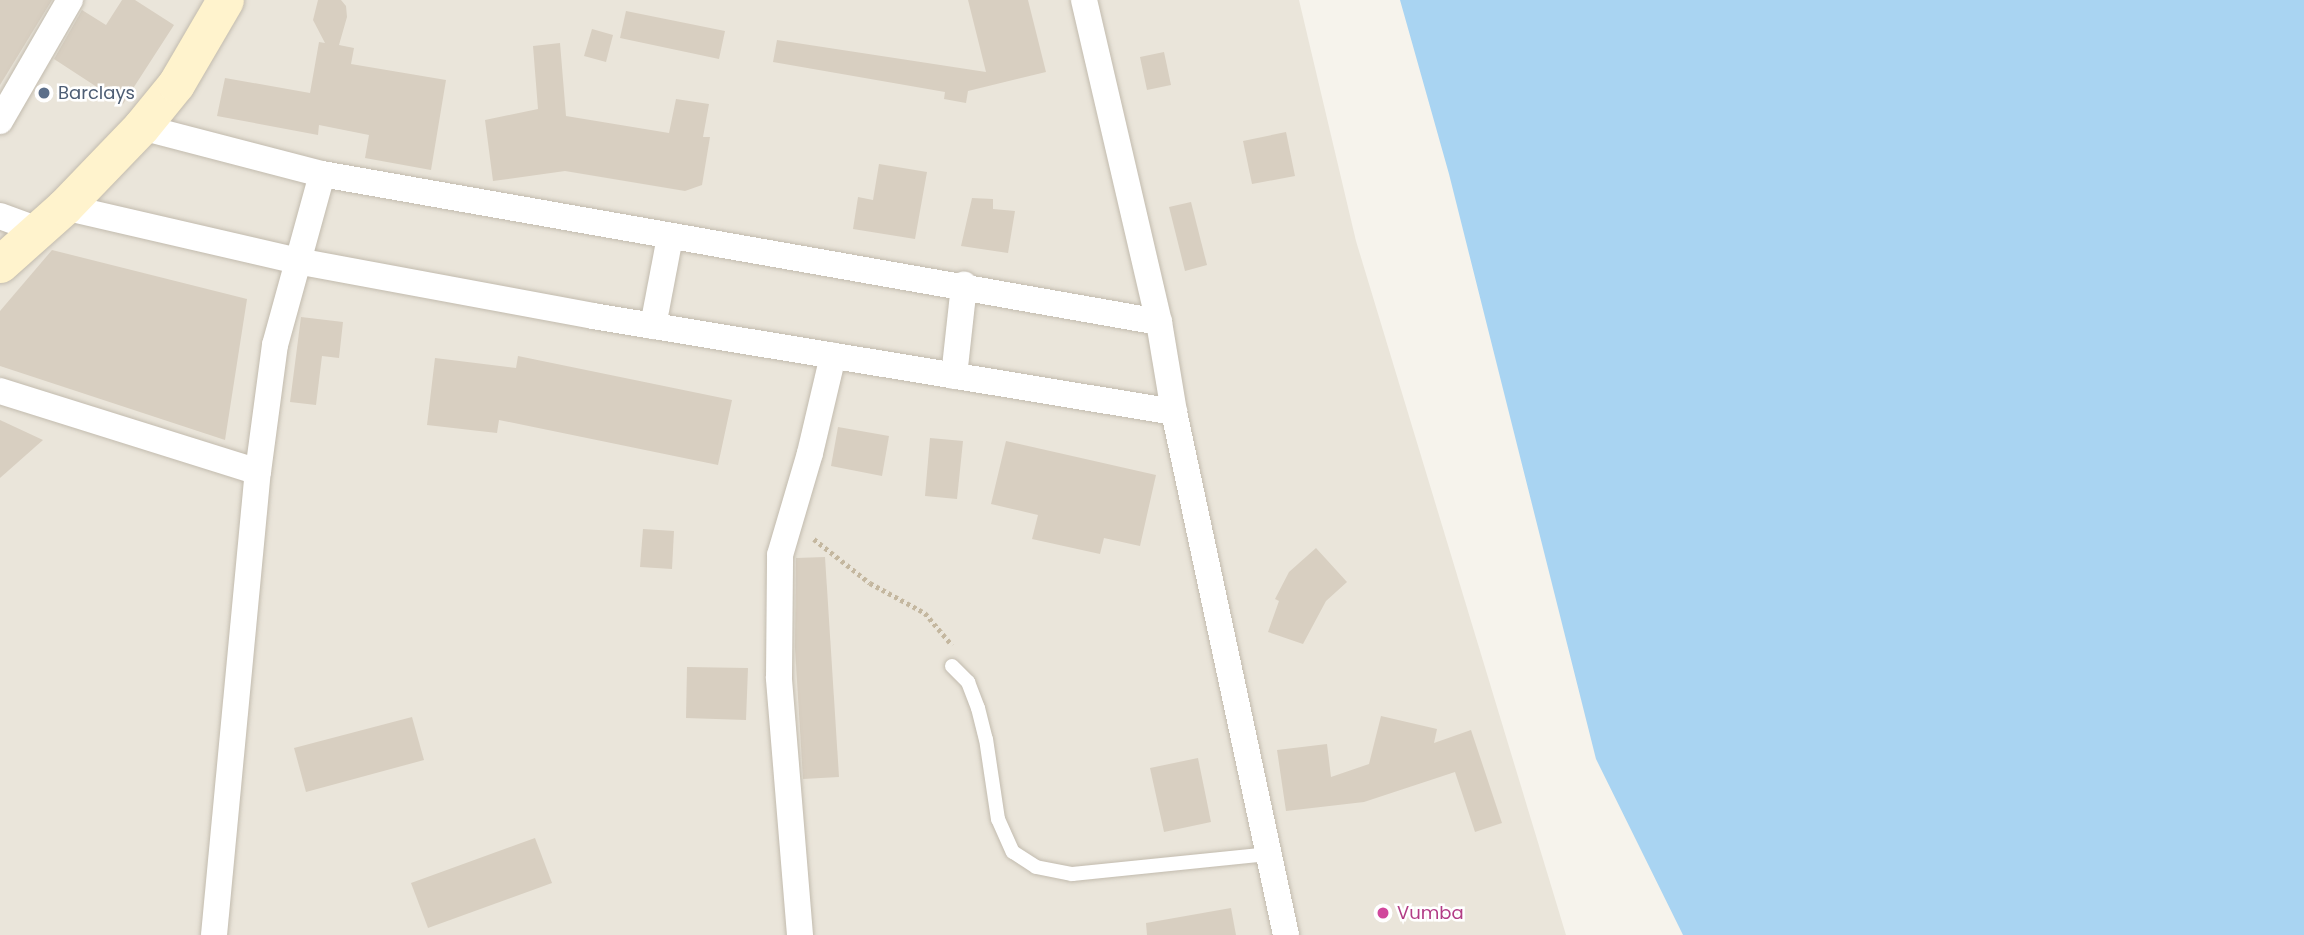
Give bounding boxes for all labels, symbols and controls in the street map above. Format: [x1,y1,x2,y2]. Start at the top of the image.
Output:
place label: Barclays [58,82,135,104]
marker: Barclays [36,85,52,101]
place label: Vumba [1397,902,1464,924]
marker: Vumba [1375,905,1391,921]

